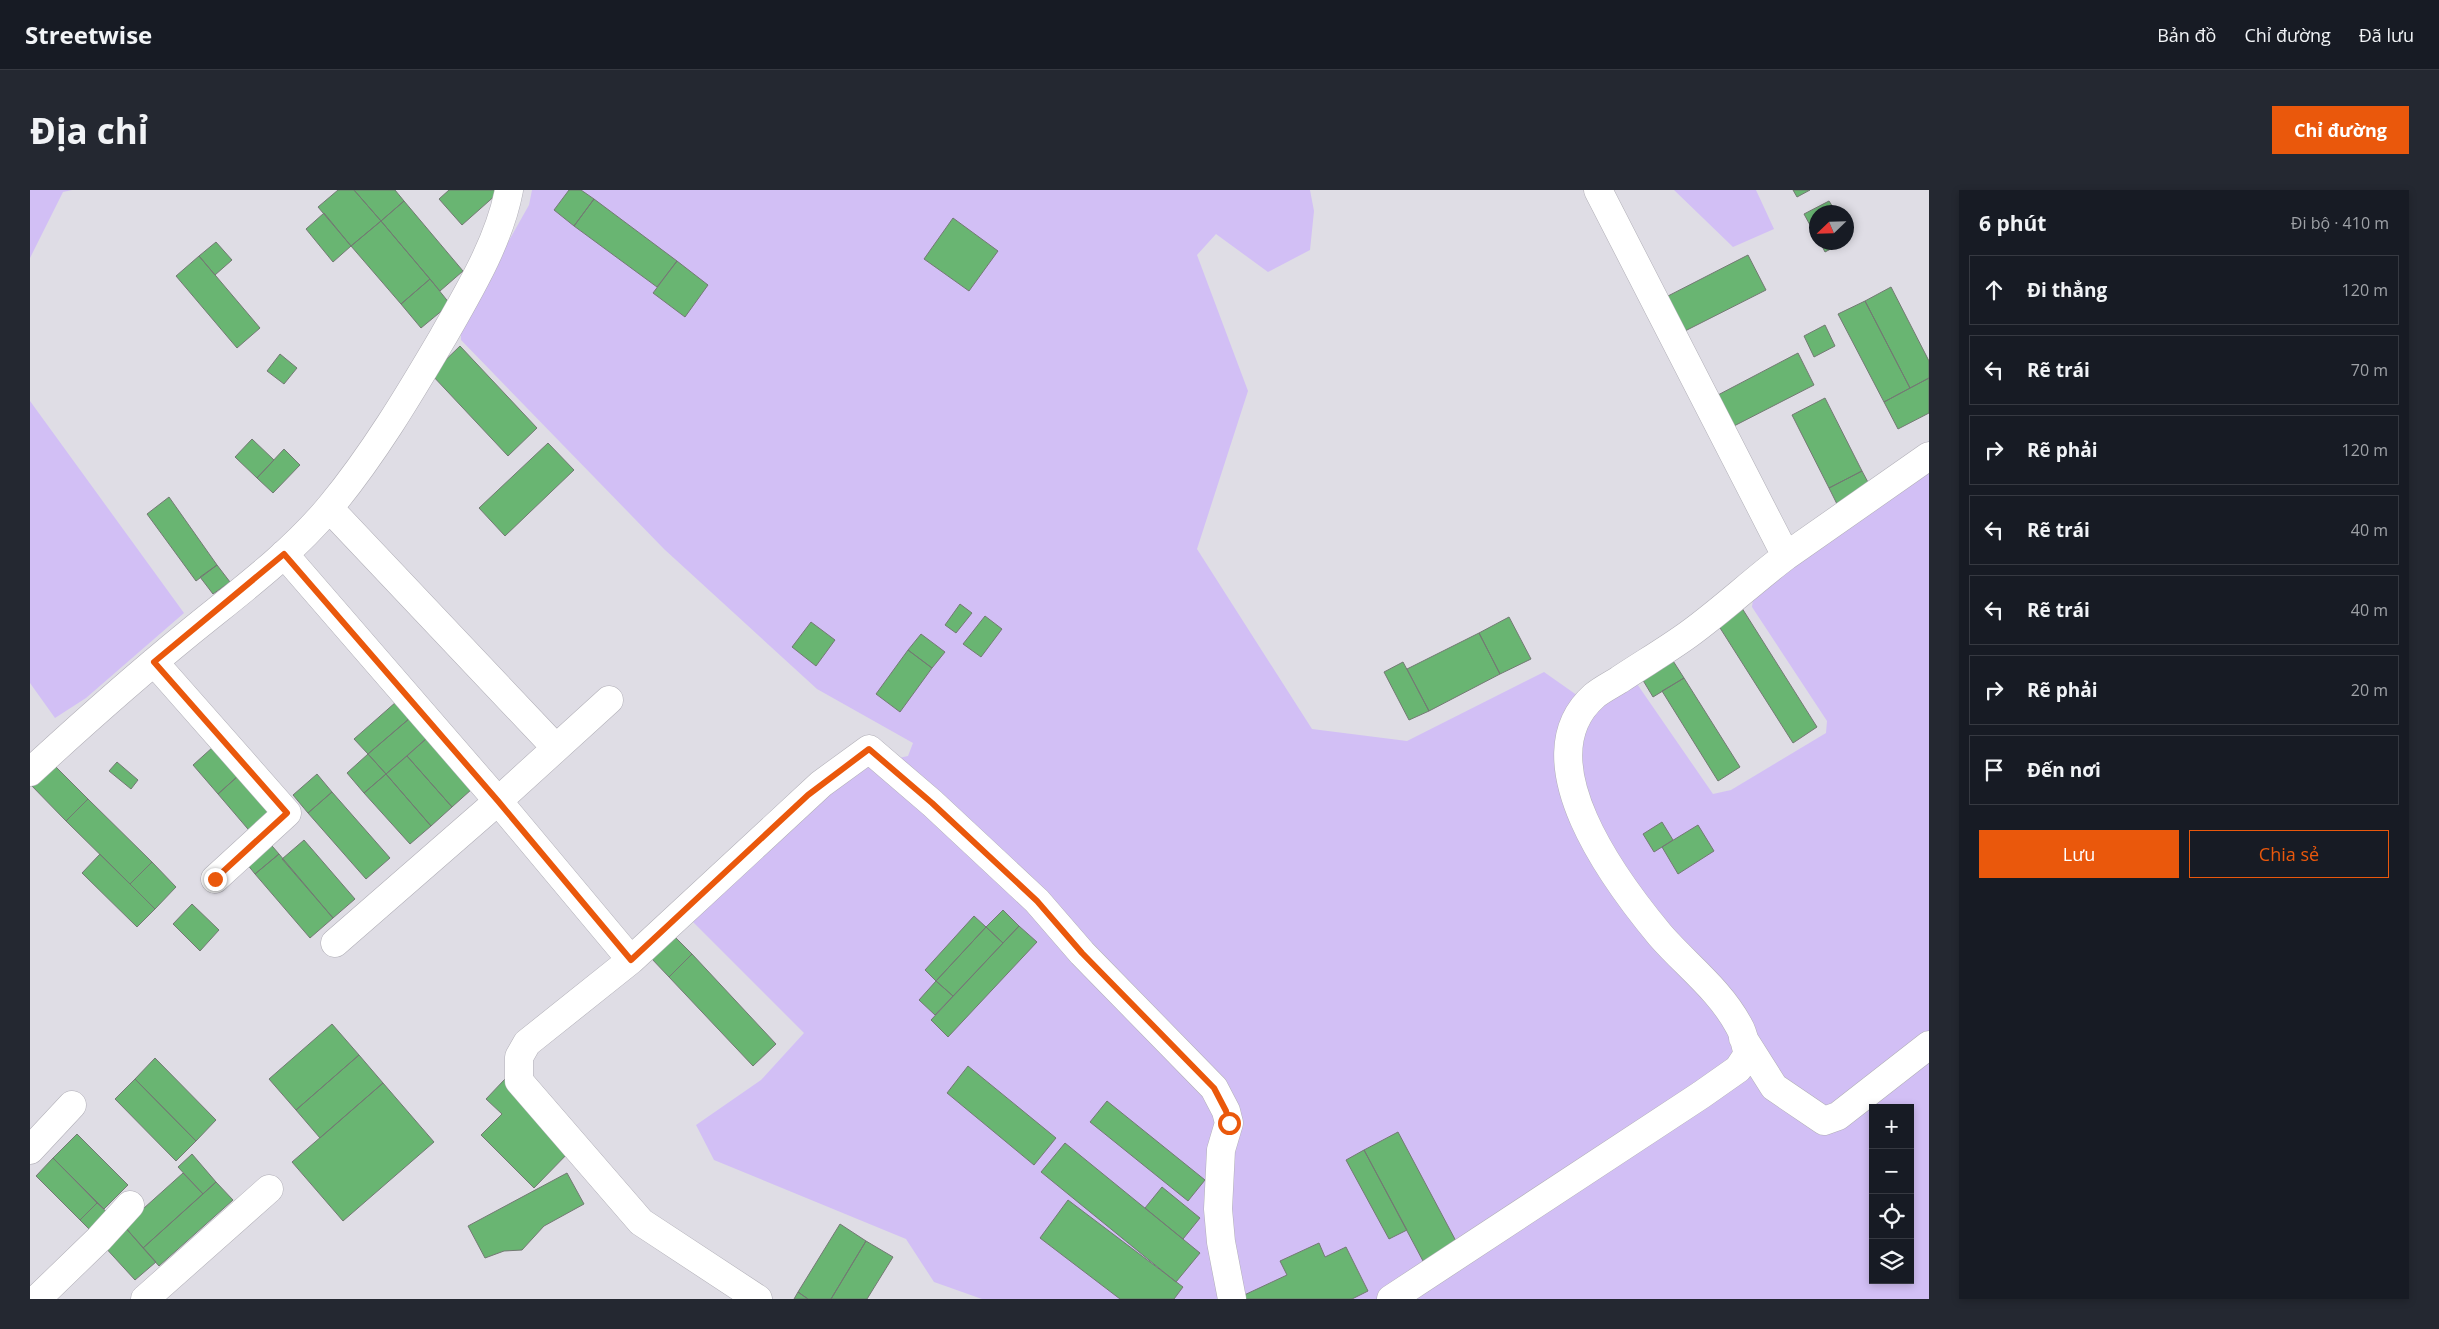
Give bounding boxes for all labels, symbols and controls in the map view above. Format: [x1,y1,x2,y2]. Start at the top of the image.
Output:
text: Streetwise [25,18,152,51]
text: Bản đồ [2157,23,2216,47]
text: Chỉ đường [2244,23,2331,47]
text: Đã lưu [2359,23,2414,47]
button: Chỉ đường [2272,106,2409,154]
text: Địa chỉ [30,107,149,154]
north arrow [1809,205,1854,250]
text: 6 phút [1979,209,2046,237]
text: Đi bộ · 410 m [2291,212,2389,234]
icon: ahead [1980,276,2008,304]
text: Đi thẳng [2027,277,2107,303]
text: 120 m [2342,279,2388,301]
icon: left [1980,356,2008,384]
text: Rẽ trái [2027,357,2090,383]
text: 70 m [2351,359,2388,381]
icon: right [1980,436,2008,464]
text: Rẽ phải [2027,437,2098,463]
text: 120 m [2342,439,2388,461]
icon: left [1980,516,2008,544]
text: Rẽ trái [2027,517,2090,543]
text: 40 m [2351,519,2388,541]
icon: left [1980,596,2008,624]
text: Rẽ trái [2027,597,2090,623]
text: 40 m [2351,599,2388,621]
icon: right [1980,676,2008,704]
text: Rẽ phải [2027,677,2098,703]
text: 20 m [2351,679,2388,701]
icon: arrive [1980,756,2008,784]
text: Đến nơi [2027,757,2101,783]
button: Lưu [1979,830,2179,878]
button: Chia sẻ [2189,830,2389,878]
route end [204,868,227,891]
map controls [1869,1104,1914,1284]
button: + [1869,1104,1914,1149]
route start [1218,1112,1241,1135]
button: − [1869,1149,1914,1194]
button: locate [1869,1194,1914,1239]
button: layers [1869,1239,1914,1284]

